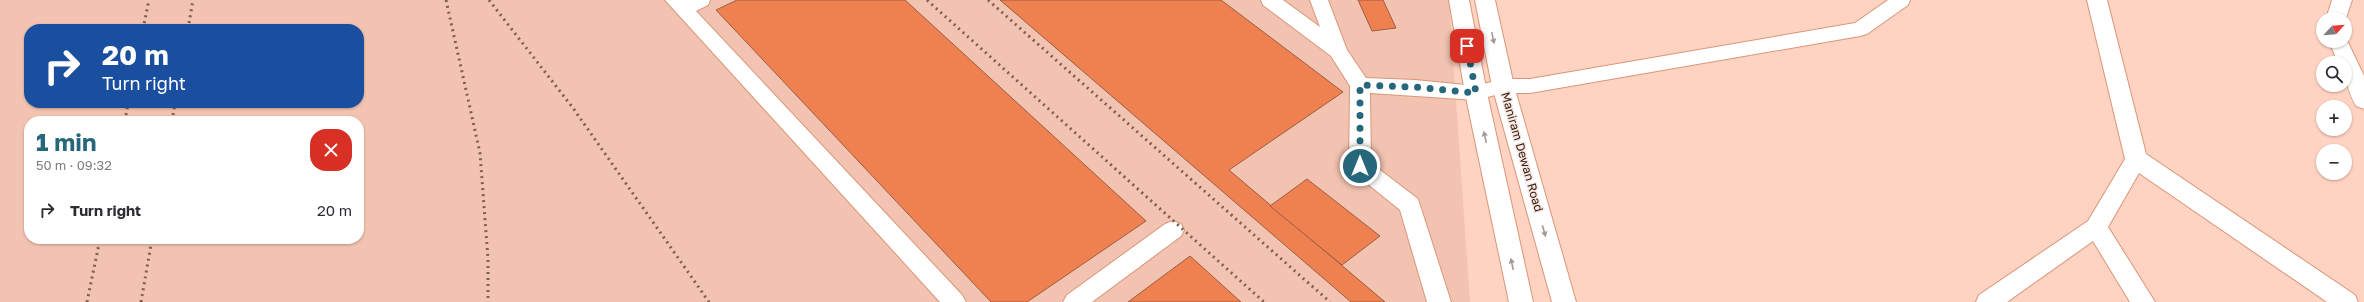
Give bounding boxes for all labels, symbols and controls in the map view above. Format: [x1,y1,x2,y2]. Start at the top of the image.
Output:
north arrow [2316,12,2352,48]
map controls [2316,12,2352,180]
pin [1450,29,1484,63]
one-way arrow [1491,32,1497,44]
icon: arrive [1456,35,1478,57]
text: 20 m [102,38,169,71]
icon: right [36,40,88,92]
button: search [2316,56,2352,92]
text: Turn right [102,72,186,94]
street label: Maniram Dewan Road [1498,90,1547,213]
button: + [2316,100,2352,136]
text: 1 min [36,127,96,156]
button: close [310,129,352,171]
one-way arrow [1482,131,1488,143]
button: − [2316,144,2352,180]
position arrow [1339,145,1381,187]
text: 50 m · 09:32 [36,157,112,173]
icon: right [36,199,58,221]
text: Turn right [70,201,141,219]
text: 20 m [317,201,352,219]
one-way arrow [1541,226,1547,238]
one-way arrow [1509,258,1515,270]

